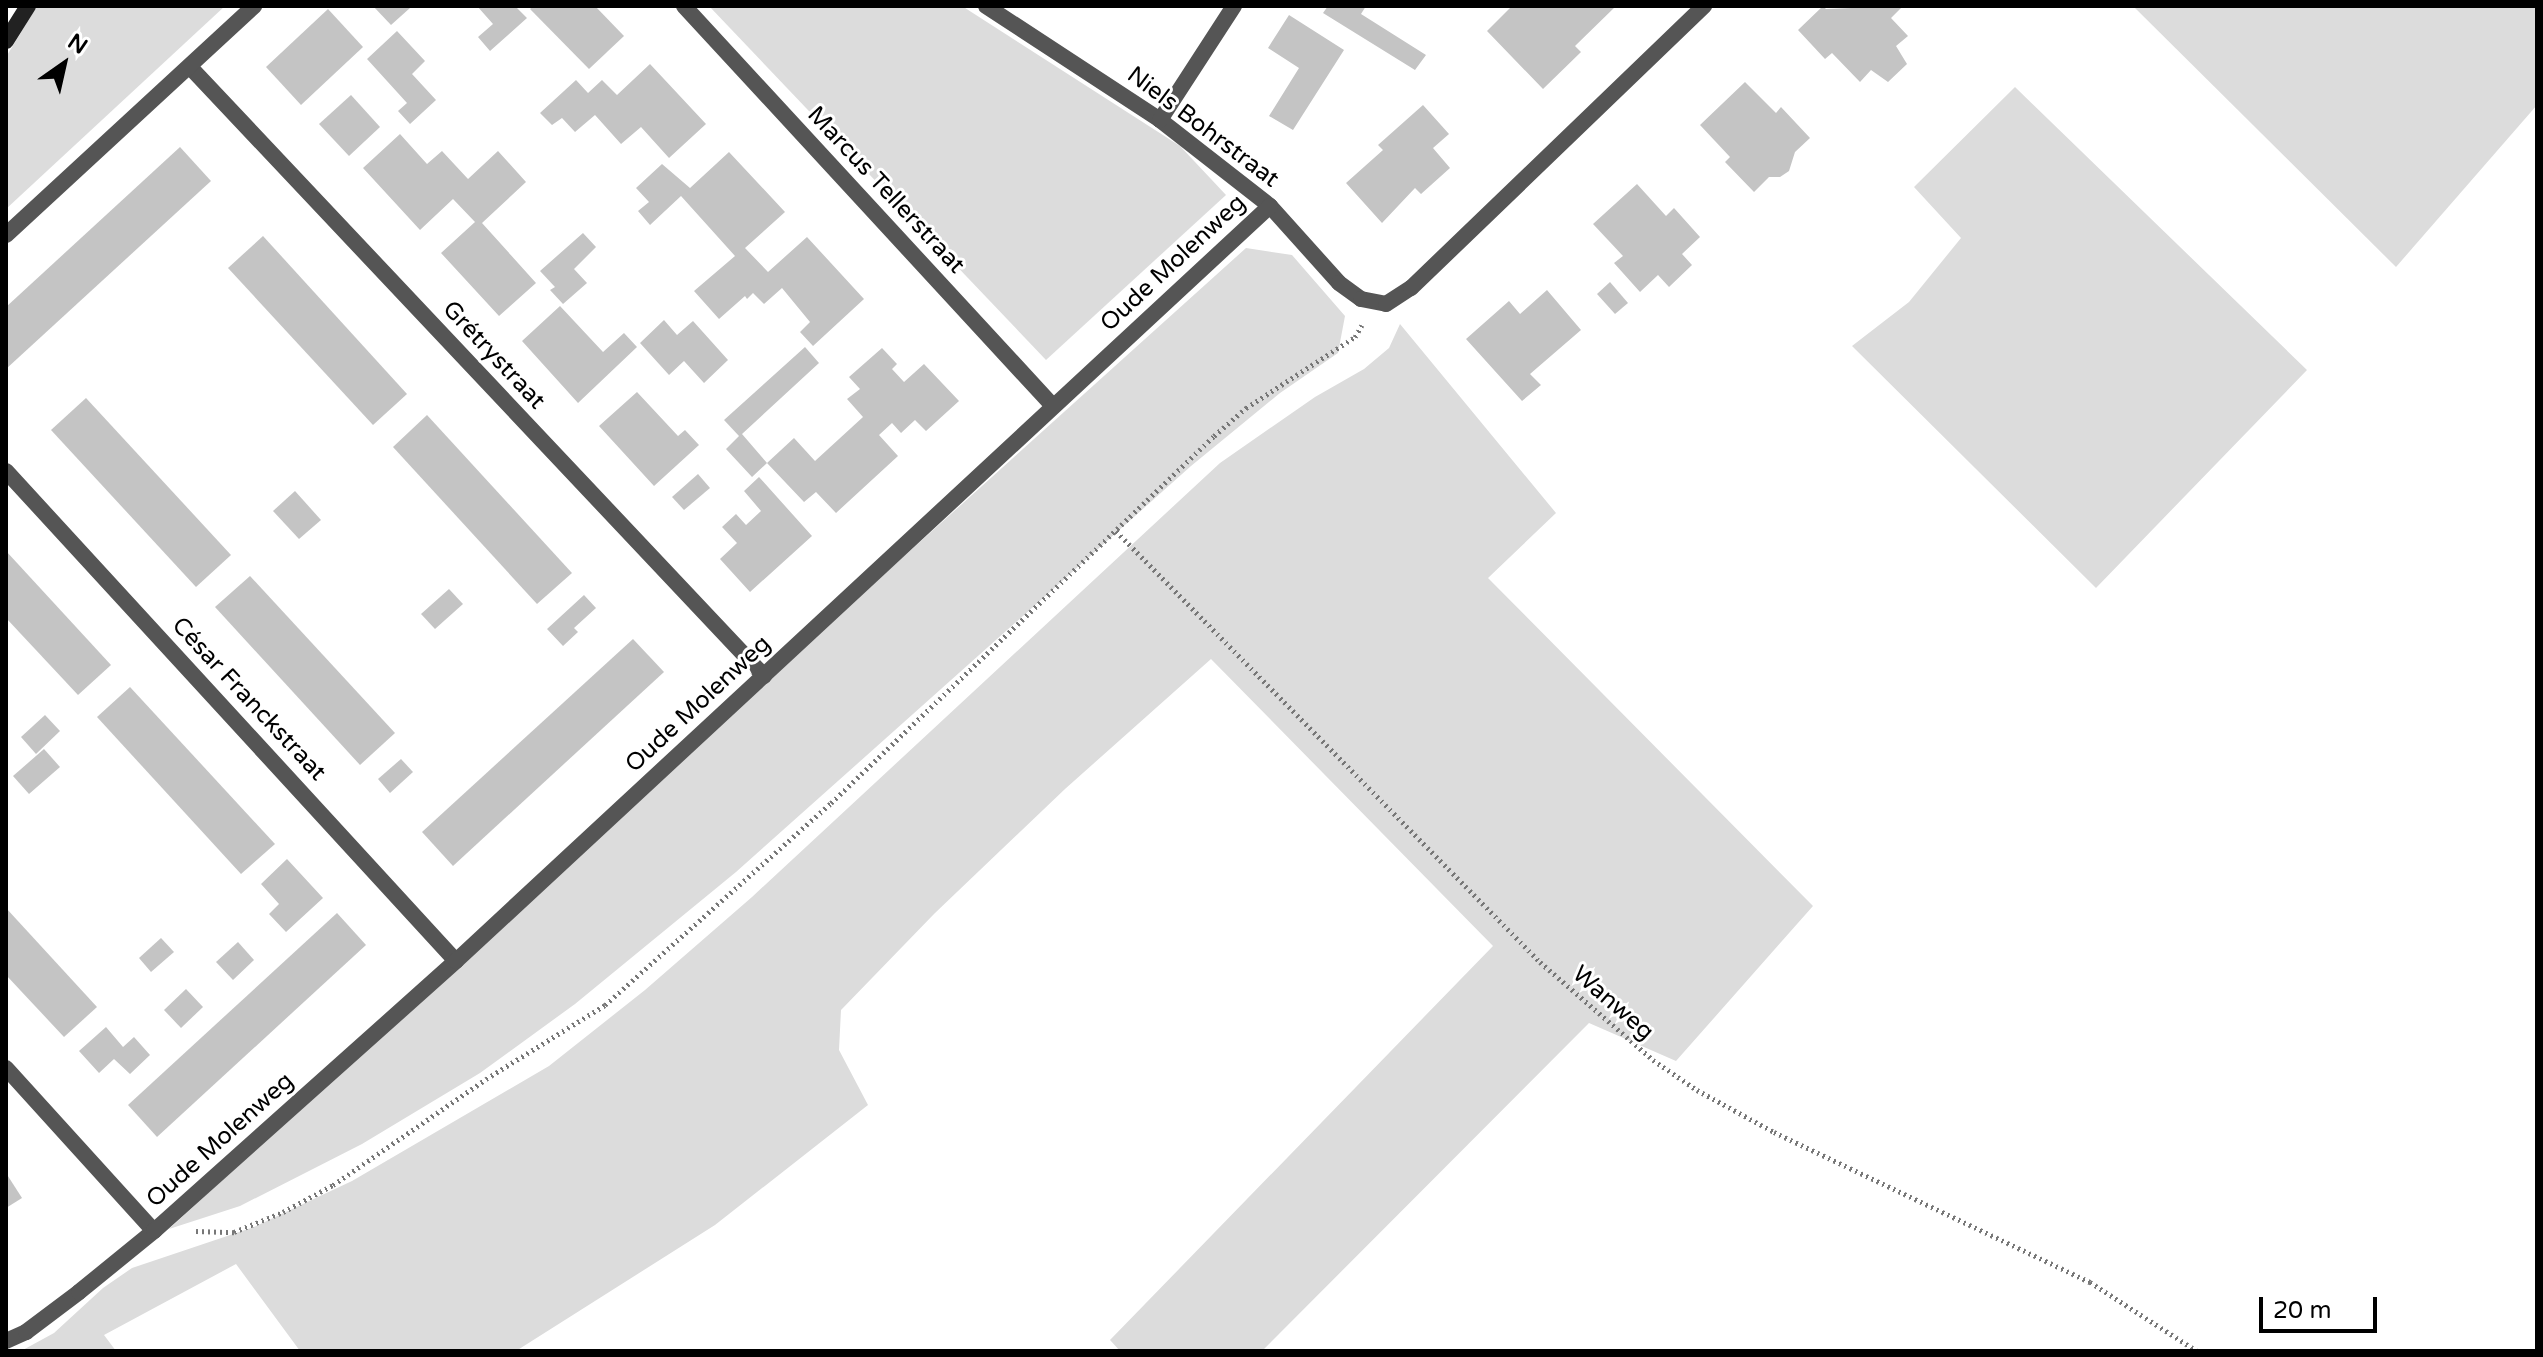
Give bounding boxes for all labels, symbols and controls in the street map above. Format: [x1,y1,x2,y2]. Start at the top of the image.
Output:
north arrow [24,24,104,104]
text: N [63,28,92,60]
street label: Niels Bohrstraat [1121,60,1285,194]
street label: Marcus Tellerstraat [801,101,971,279]
street label: Oude Molenweg [1094,188,1252,338]
street label: Grétrystraat [437,295,551,415]
street label: César Franckstraat [166,611,332,787]
street label: Oude Molenweg [619,629,777,779]
street label: Wanweg [1566,960,1660,1046]
street label: Oude Molenweg [141,1066,299,1214]
scale bar [2263,1281,2381,1331]
text: 20 m [2273,1296,2331,1325]

